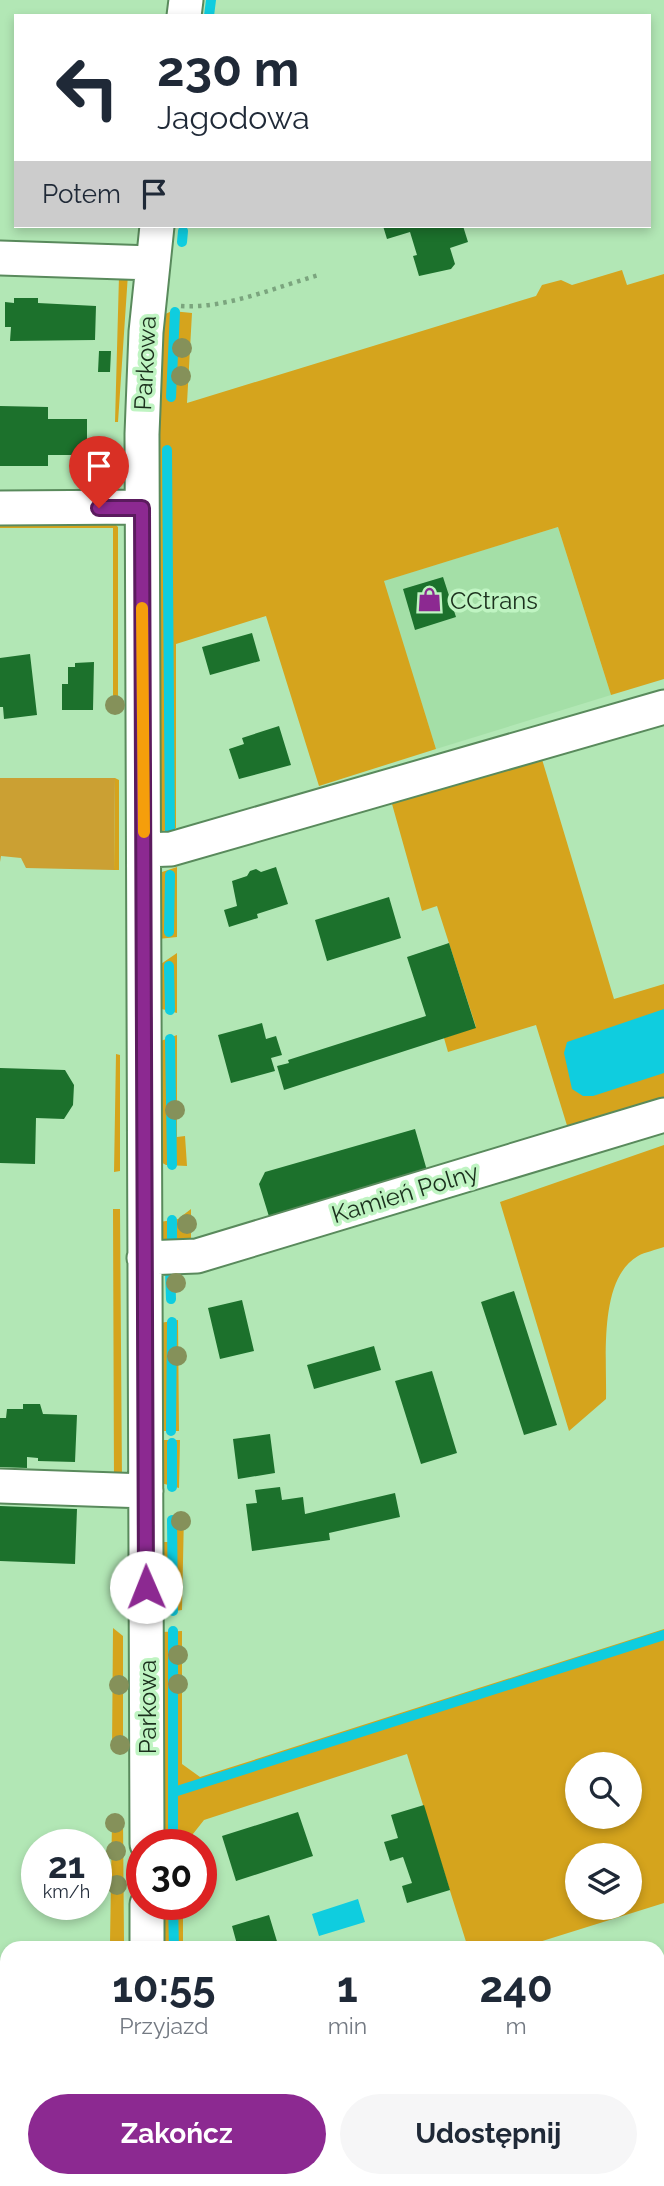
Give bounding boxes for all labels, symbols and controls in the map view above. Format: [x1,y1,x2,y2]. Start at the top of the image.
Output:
text: 230 m [157,40,299,97]
icon: left [42,42,133,133]
text: Jagodowa [157,99,310,136]
icon: arrive [135,175,173,213]
text: Potem [42,179,121,209]
street label: Parkowa [128,315,162,411]
pin [69,436,129,508]
icon: arrive [80,447,118,485]
shop icon: CCtrans [416,586,444,614]
place label: CCtrans [450,586,538,615]
street label: Kamień Polny [328,1157,482,1229]
position arrow [109,1550,183,1624]
street label: Parkowa [133,1660,162,1754]
map controls [565,1752,642,1920]
button: search [565,1752,642,1829]
speed limit sign: 30 [126,1829,217,1920]
button: layers [565,1843,642,1920]
text: 21 [48,1845,85,1886]
text: km/h [43,1881,90,1902]
text: 10:55 [112,1963,216,2012]
text: 1 [337,1963,358,2012]
text: 240 [479,1963,553,2012]
text: Przyjazd [119,2012,208,2039]
text: min [328,2012,367,2039]
text: m [506,2012,527,2039]
button: Zakończ [28,2094,326,2174]
button: Udostępnij [340,2094,637,2174]

